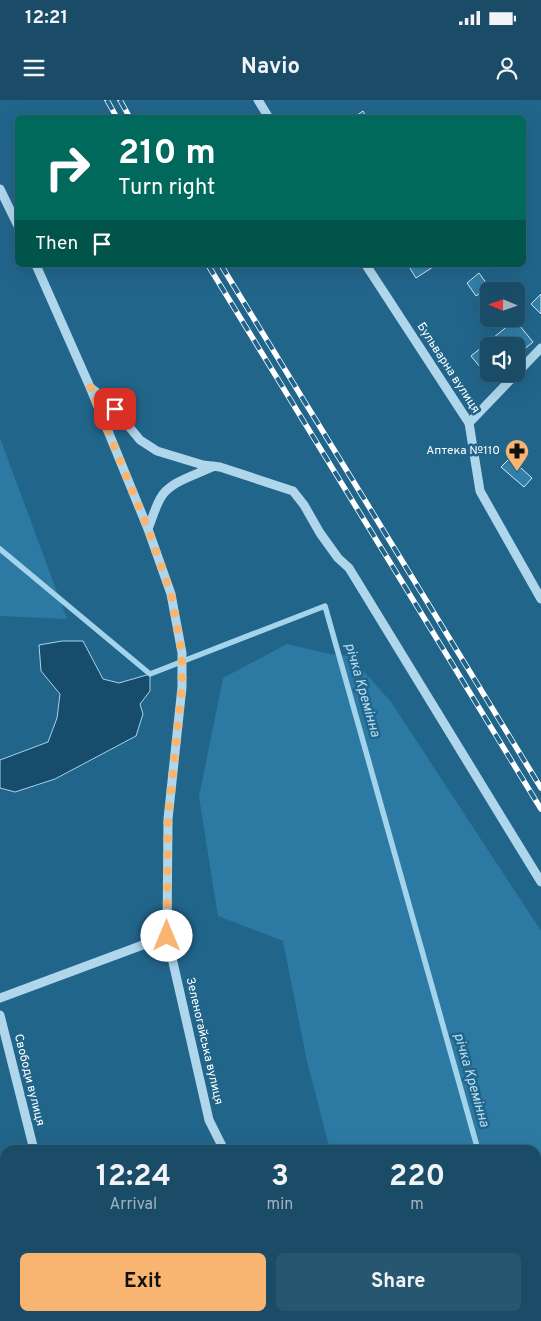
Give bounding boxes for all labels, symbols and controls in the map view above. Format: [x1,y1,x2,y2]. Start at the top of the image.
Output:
text: 12:21 [25,6,68,30]
icon: menu [20,54,48,82]
text: Navio [241,54,300,81]
icon: person [493,54,521,82]
text: 210 m [118,132,216,176]
icon: right [35,135,100,200]
text: Turn right [118,175,215,202]
icon: arrive [88,230,116,258]
text: Then [35,232,78,256]
north arrow [480,282,525,328]
map controls [480,282,525,382]
street label: Бульварна вулиця [413,320,483,416]
button: sound [480,337,525,382]
pin [94,388,136,430]
icon: arrive [101,395,129,423]
pharmacy icon: Аптека №110 [504,438,530,472]
place label: Аптека №110 [426,443,500,459]
water label: річка Кремінна [340,641,384,740]
position arrow [140,909,192,961]
street label: Зеленогайська вулиця [182,976,226,1106]
water label: річка Кремінна [449,1031,493,1130]
street label: Свободи вулиця [10,1032,48,1128]
text: 12:24 [96,1159,171,1196]
text: 3 [271,1159,289,1196]
text: 220 [389,1159,445,1196]
text: Arrival [109,1195,157,1215]
text: min [267,1195,293,1215]
text: m [410,1195,424,1215]
button: Exit [20,1253,266,1311]
button: Share [276,1253,521,1311]

